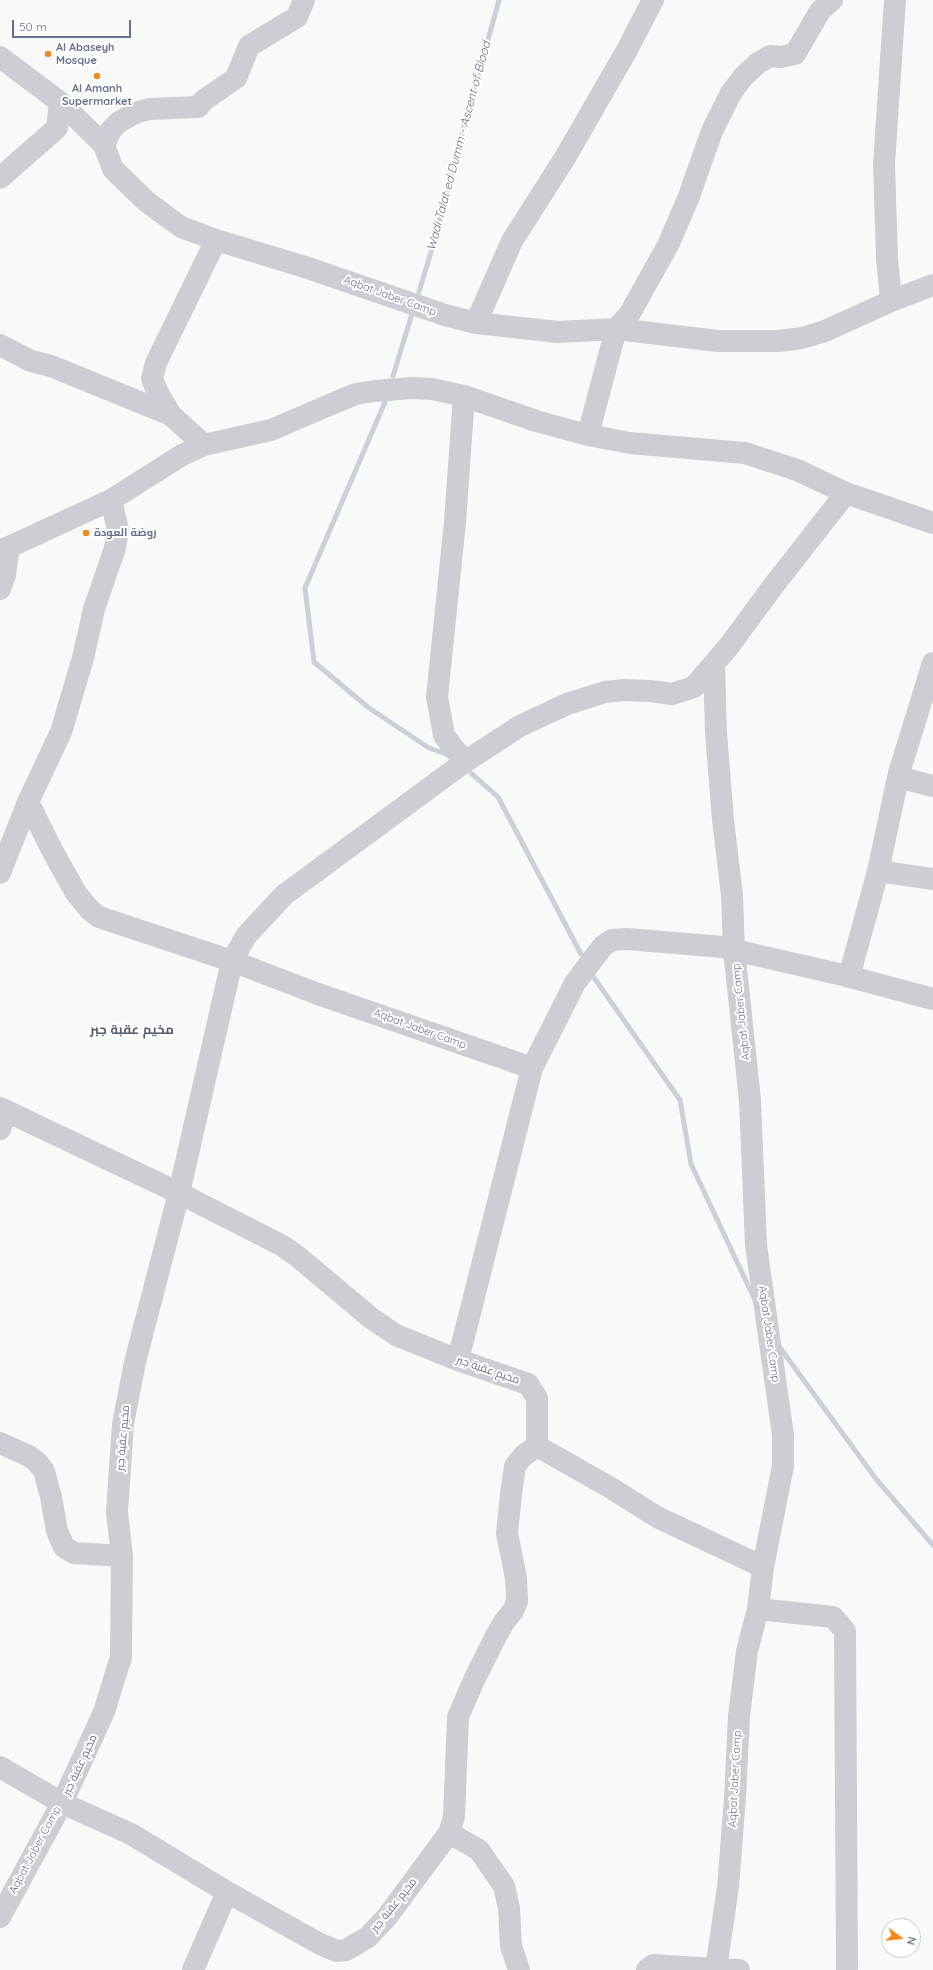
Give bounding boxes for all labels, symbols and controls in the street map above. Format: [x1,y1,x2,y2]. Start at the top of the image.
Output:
scale bar [14,12,133,38]
text: 50 m [19,19,47,34]
water label: Wadi Talat ed Dumm - Ascent of Blood [424,40,494,252]
place label: Al Abaseyh Mosque [56,41,115,67]
marker: Al Abaseyh Mosque [43,49,53,59]
marker: Al Amanh Supermarket [92,71,102,81]
place label: Al Amanh Supermarket [62,82,132,108]
street label: Aqbat Jaber Camp [342,273,438,319]
place label: روضة العودة [94,526,157,540]
marker: روضة العودة [81,528,91,538]
street label: Aqbat Jaber Camp [729,963,753,1061]
street label: Aqbat Jaber Camp [372,1006,468,1052]
district label: مخيم عقبة جبر [90,1022,174,1038]
street label: Aqbat Jaber Camp [756,1285,782,1383]
street label: مخيم عقبة جبر [455,1353,521,1387]
street label: مخيم عقبة جبر [114,1405,132,1471]
street label: Aqbat Jaber Camp [726,1730,744,1828]
street label: مخيم عقبة جبر [60,1732,100,1798]
street label: Aqbat Jaber Camp [6,1804,64,1896]
street label: مخيم عقبة جبر [368,1875,420,1935]
north arrow [881,1918,921,1958]
text: N [904,1935,919,1947]

